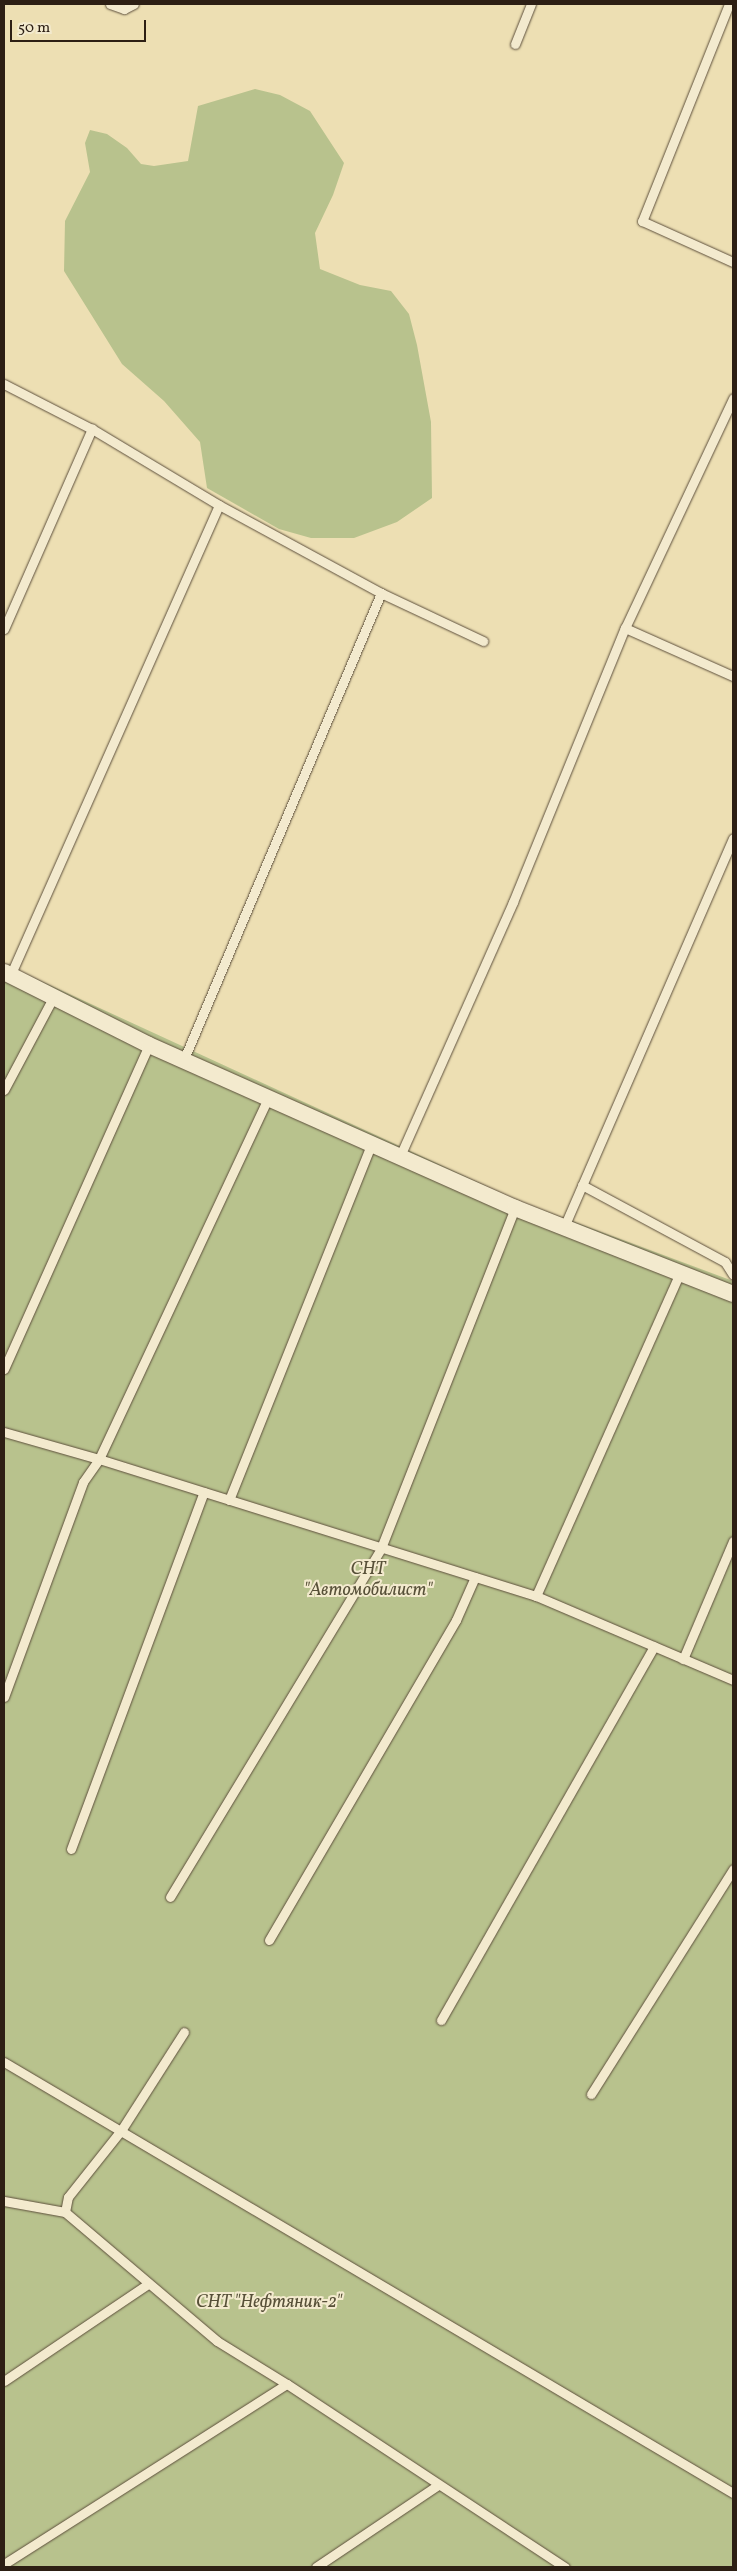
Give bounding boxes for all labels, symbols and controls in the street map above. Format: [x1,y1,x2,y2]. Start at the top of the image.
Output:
scale bar [12,10,149,42]
text: 50 m [18,18,50,39]
park label: СНТ "Автомобилист" [304,1560,432,1602]
park label: СНТ "Нефтяник-2" [196,2292,342,2314]

